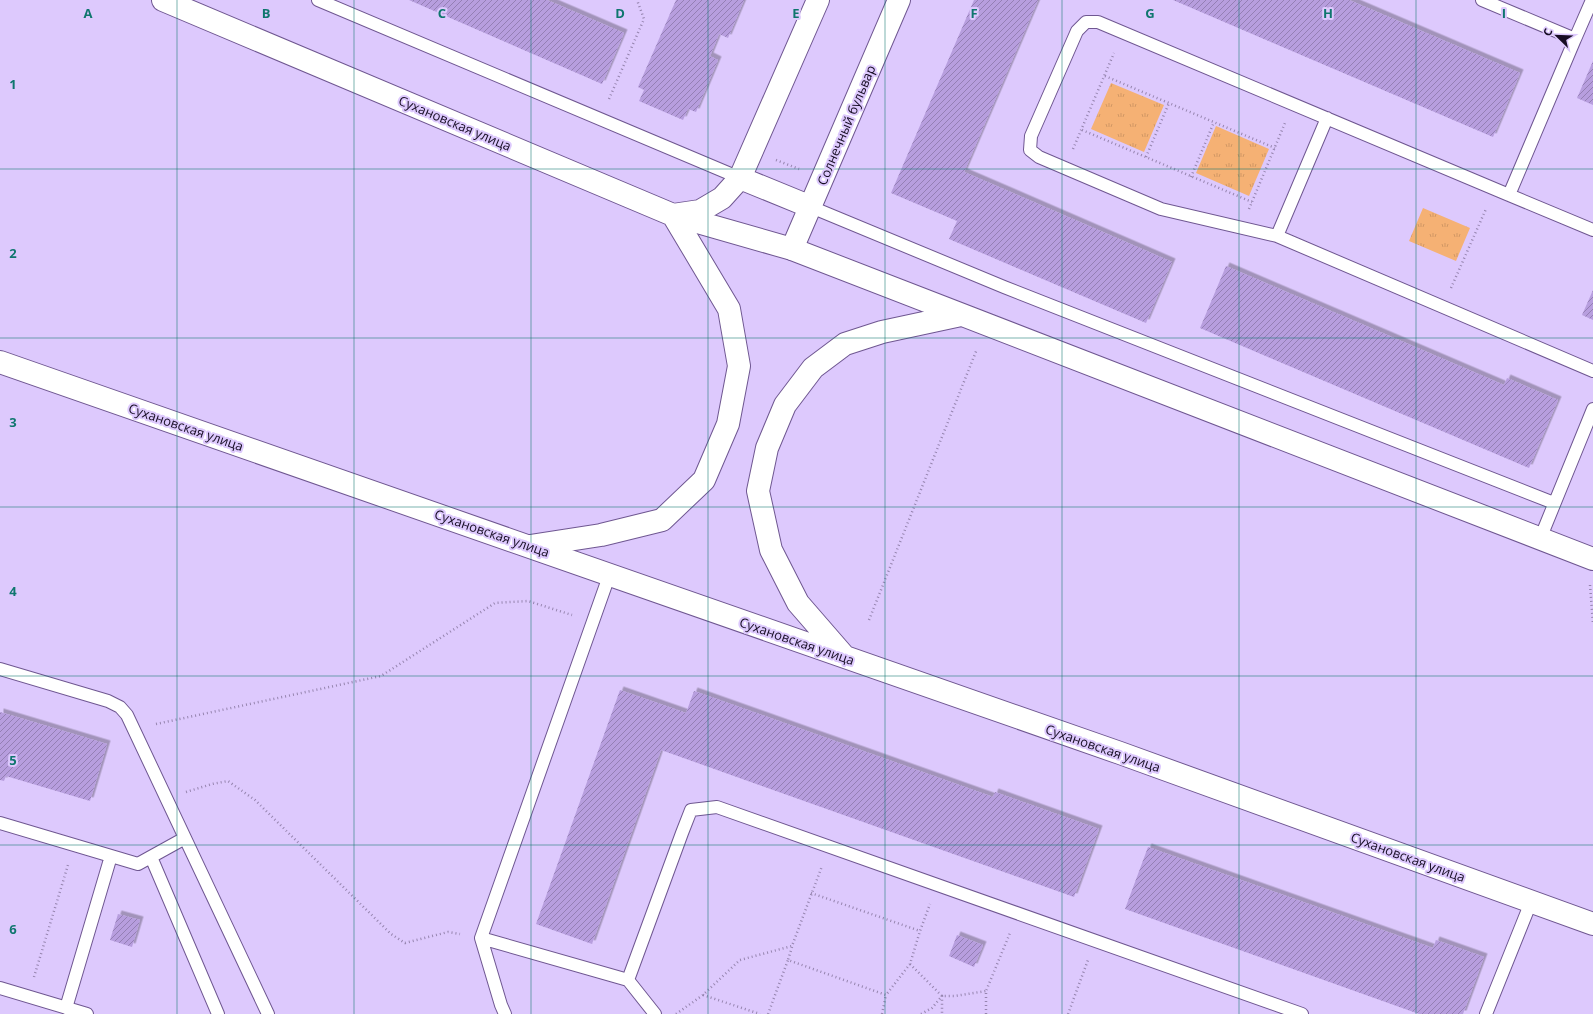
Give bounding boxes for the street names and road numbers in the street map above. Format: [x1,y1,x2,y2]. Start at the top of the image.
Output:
street label: Солнечный бульвар [813,62,879,188]
street label: Сухановская улица [396,91,514,155]
street label: Сухановская улица [126,399,246,455]
street label: Сухановская улица [432,505,552,561]
street label: Сухановская улица [737,613,857,669]
street label: Сухановская улица [1043,720,1163,776]
street label: Сухановская улица [1348,828,1468,886]

